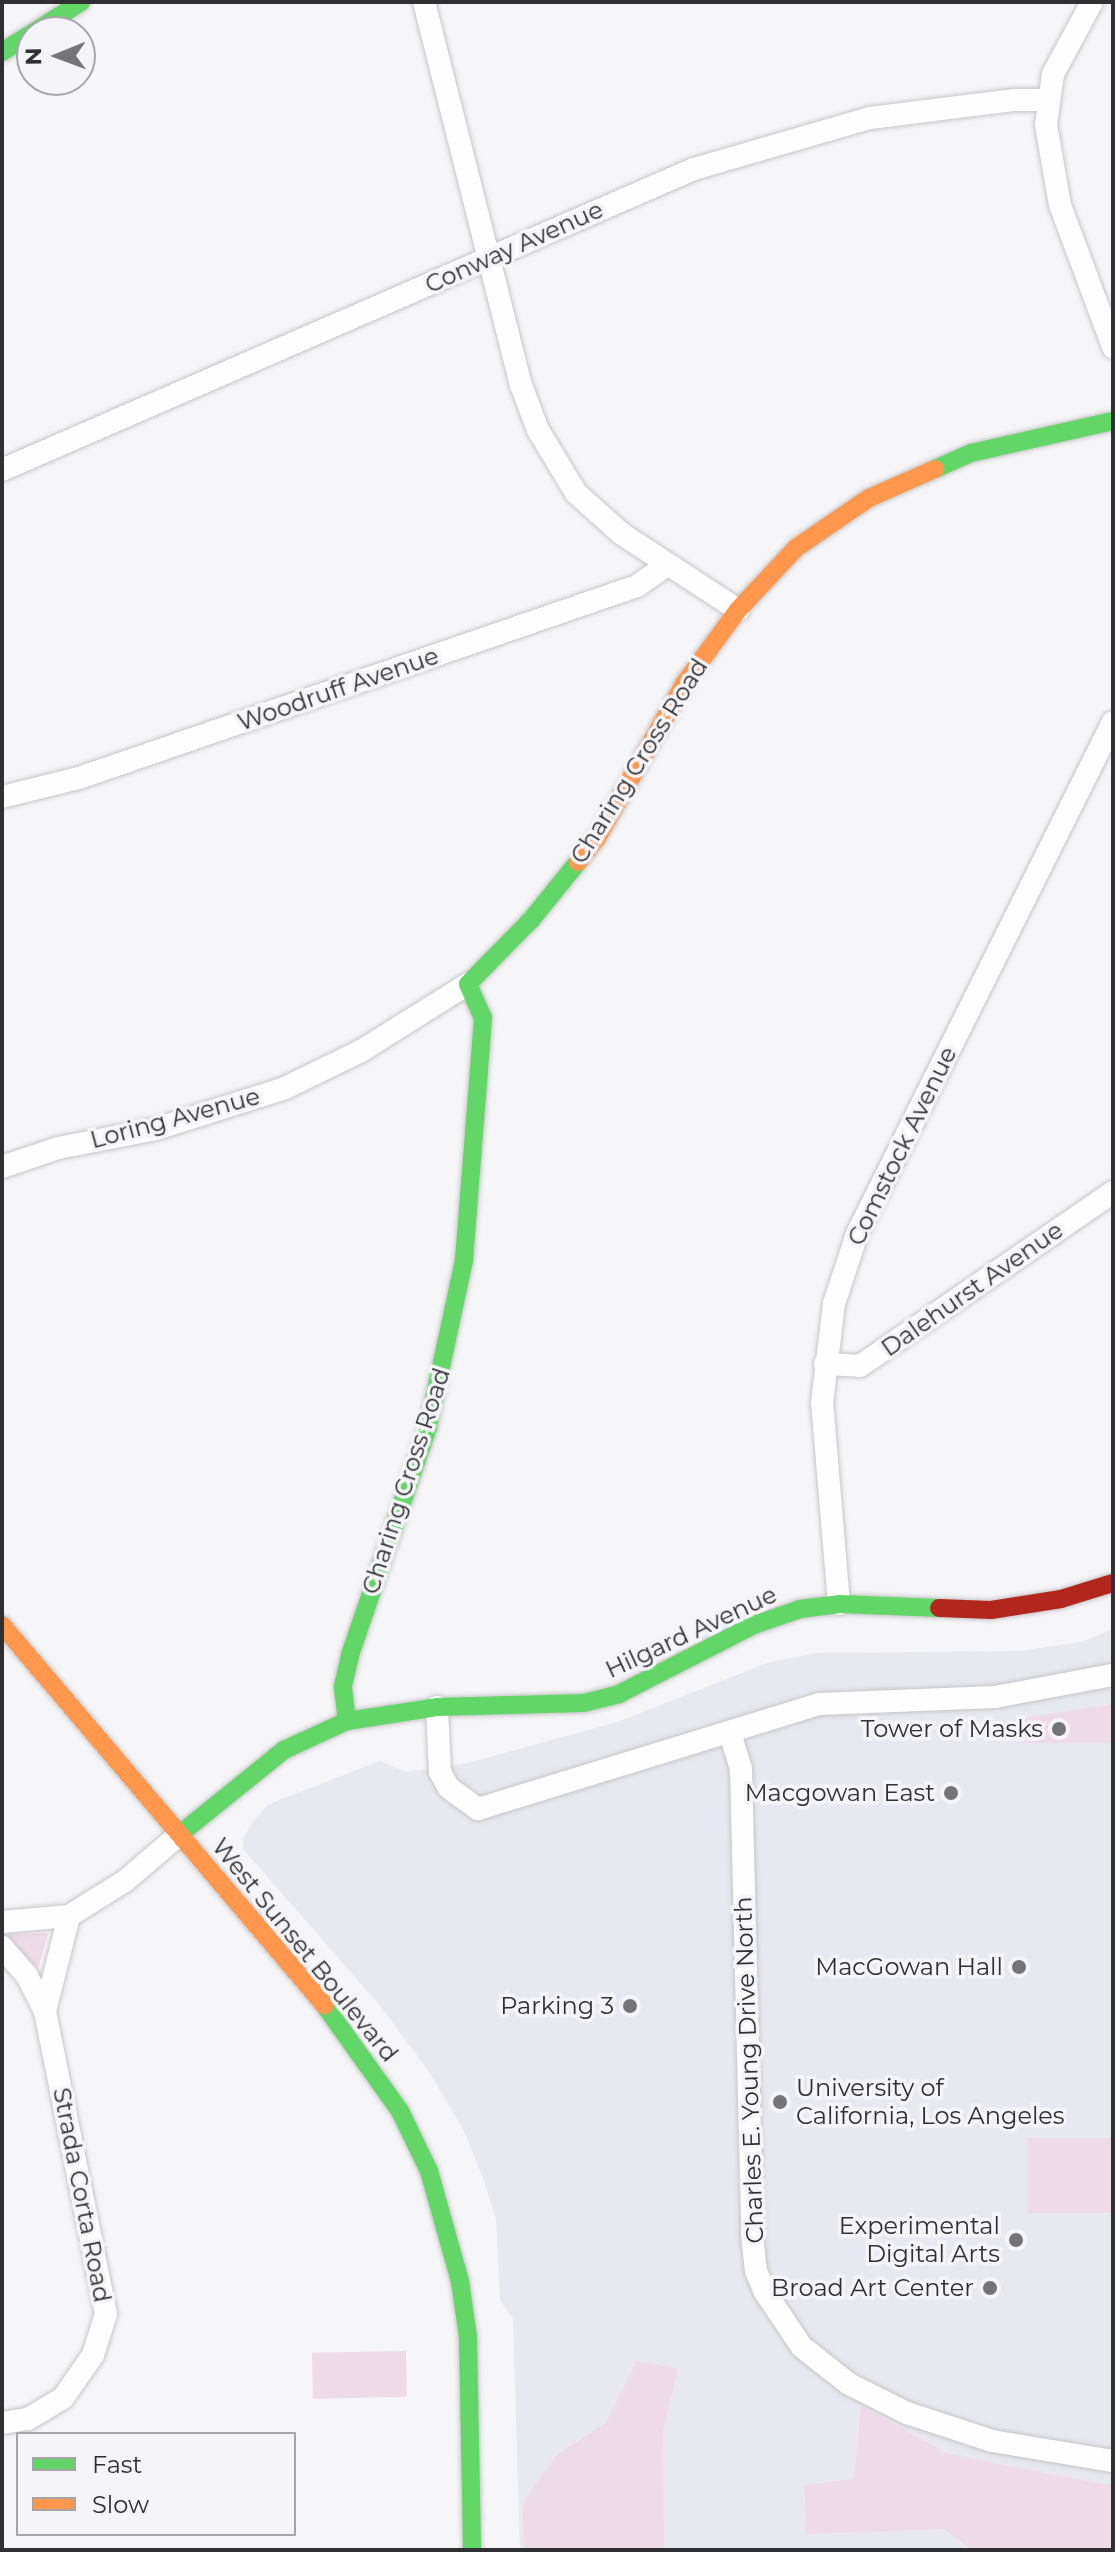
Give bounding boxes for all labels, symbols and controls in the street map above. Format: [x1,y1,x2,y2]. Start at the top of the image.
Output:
north arrow [16,16,96,96]
text: N [20,47,47,66]
street label: Conway Avenue [421,195,607,299]
street label: Woodruff Avenue [234,641,442,737]
street label: Charing Cross Road [564,653,714,869]
street label: Comstock Avenue [841,1042,963,1250]
street label: Loring Avenue [87,1082,263,1154]
street label: Dalehurst Avenue [876,1215,1068,1363]
street label: Charing Cross Road [356,1364,456,1598]
street label: Hilgard Avenue [601,1580,781,1684]
place label: Tower of Masks [861,1715,1043,1743]
marker: Tower of Masks [1050,1720,1068,1738]
place label: Macgowan East [745,1779,935,1807]
marker: Macgowan East [942,1784,960,1802]
street label: West Sunset Boulevard [206,1832,404,2068]
street label: Charles E. Young Drive North [729,1896,769,2244]
place label: MacGowan Hall [815,1953,1003,1981]
marker: MacGowan Hall [1010,1958,1028,1976]
place label: Parking 3 [500,1992,614,2020]
marker: Parking 3 [621,1997,639,2015]
place label: University of California, Los Angeles [796,2074,1065,2130]
street label: Strada Corta Road [47,2085,117,2305]
marker: University of California, Los Angeles [771,2093,789,2111]
place label: Experimental Digital Arts [839,2212,1000,2268]
marker: Experimental Digital Arts [1007,2231,1025,2249]
place label: Broad Art Center [771,2274,974,2302]
marker: Broad Art Center [981,2279,999,2297]
legend [16,2432,296,2536]
text: Fast [92,2450,142,2479]
text: Slow [92,2490,149,2519]

